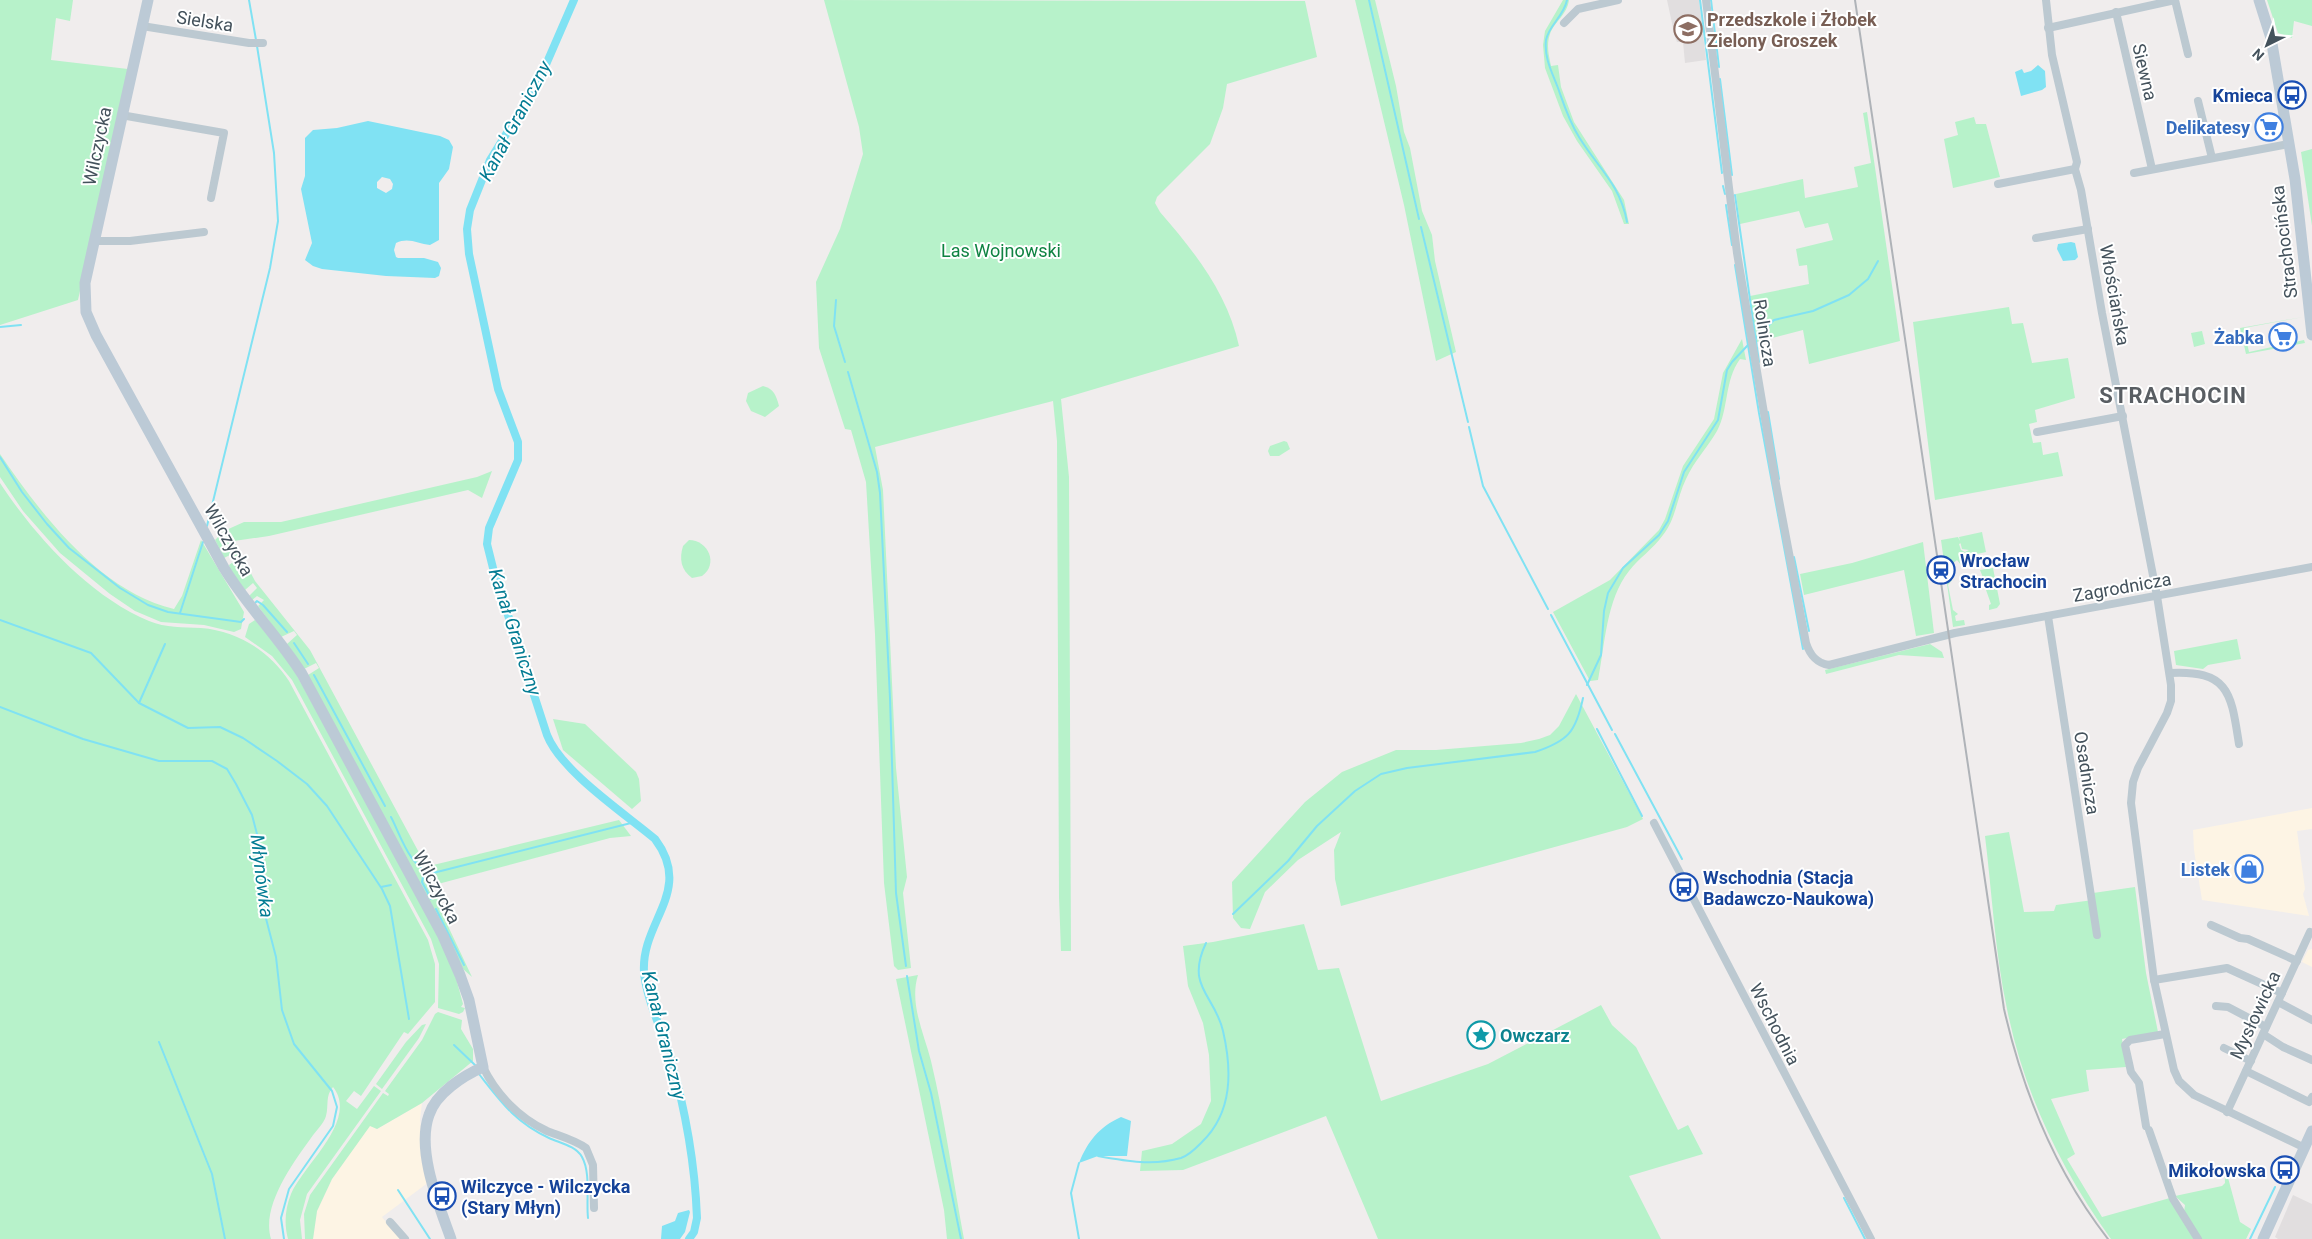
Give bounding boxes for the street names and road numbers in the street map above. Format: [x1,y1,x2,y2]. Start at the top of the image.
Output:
street label: Sielska [175,6,235,36]
street label: Siewna [2128,41,2162,103]
street label: Wilczycka [78,105,116,187]
street label: Strachocińska [2267,184,2301,300]
street label: Włościańska [2096,243,2134,347]
street label: Rolnicza [1749,298,1781,368]
street label: Wilczycka [200,500,258,580]
street label: Zagrodnicza [2071,568,2173,606]
street label: Osadnicza [2070,730,2104,816]
street label: Wilczycka [409,847,465,927]
street label: Mysłowicka [2225,968,2285,1062]
street label: Wschodnia [1745,980,1805,1068]

